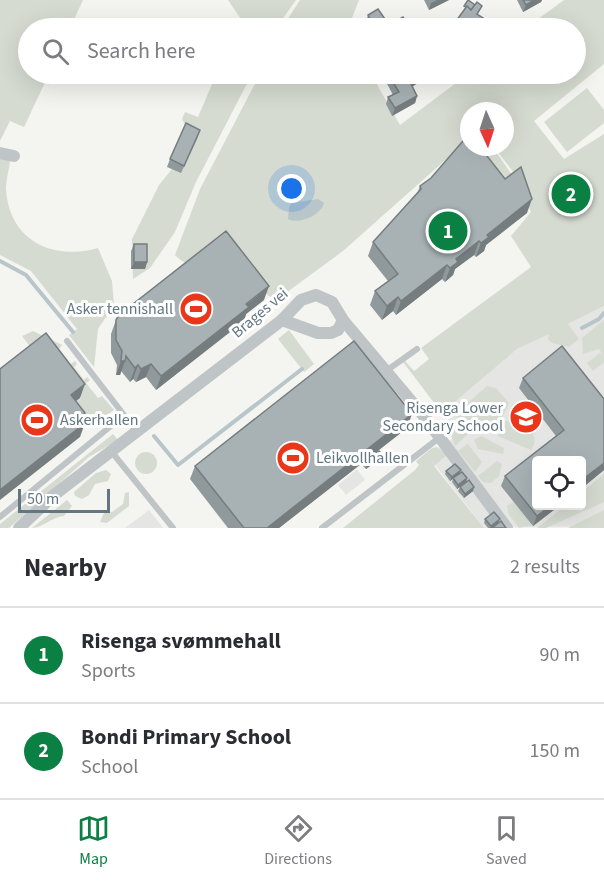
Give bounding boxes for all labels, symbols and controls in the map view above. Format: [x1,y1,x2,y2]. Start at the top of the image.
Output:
search box [18,18,586,84]
icon: search [39,35,72,68]
text: Search here [87,35,195,67]
north arrow [460,102,514,156]
pin: 2 [552,172,590,216]
your location [277,174,306,203]
pin: 1 [428,208,468,254]
street label: Brages vei [227,283,293,343]
sports icon: Asker tennishall [178,291,214,327]
place label: Asker tennishall [67,298,173,320]
place label: Risenga Lower Secondary School [383,397,503,437]
school or university icon: Risenga Lower Secondary School [508,399,544,435]
sports icon: Askerhallen [19,402,55,438]
place label: Askerhallen [60,409,139,431]
sports icon: Leikvollhallen [275,440,311,476]
place label: Leikvollhallen [316,447,409,469]
map controls [532,456,586,510]
button: locate [532,456,586,510]
scale bar [18,486,110,514]
text: 50 m [27,488,59,510]
text: Nearby [24,549,107,586]
text: 2 results [510,553,580,581]
text: Risenga svømmehall [81,625,281,657]
text: 1 [38,641,49,669]
text: 90 m [540,641,580,669]
text: Sports [81,657,136,685]
text: Bondi Primary School [81,721,291,753]
text: 2 [38,737,49,765]
text: 150 m [530,737,580,765]
text: School [81,753,138,781]
tab: Map [77,812,110,870]
tab: Directions [264,812,332,870]
tab: Saved [486,812,527,870]

